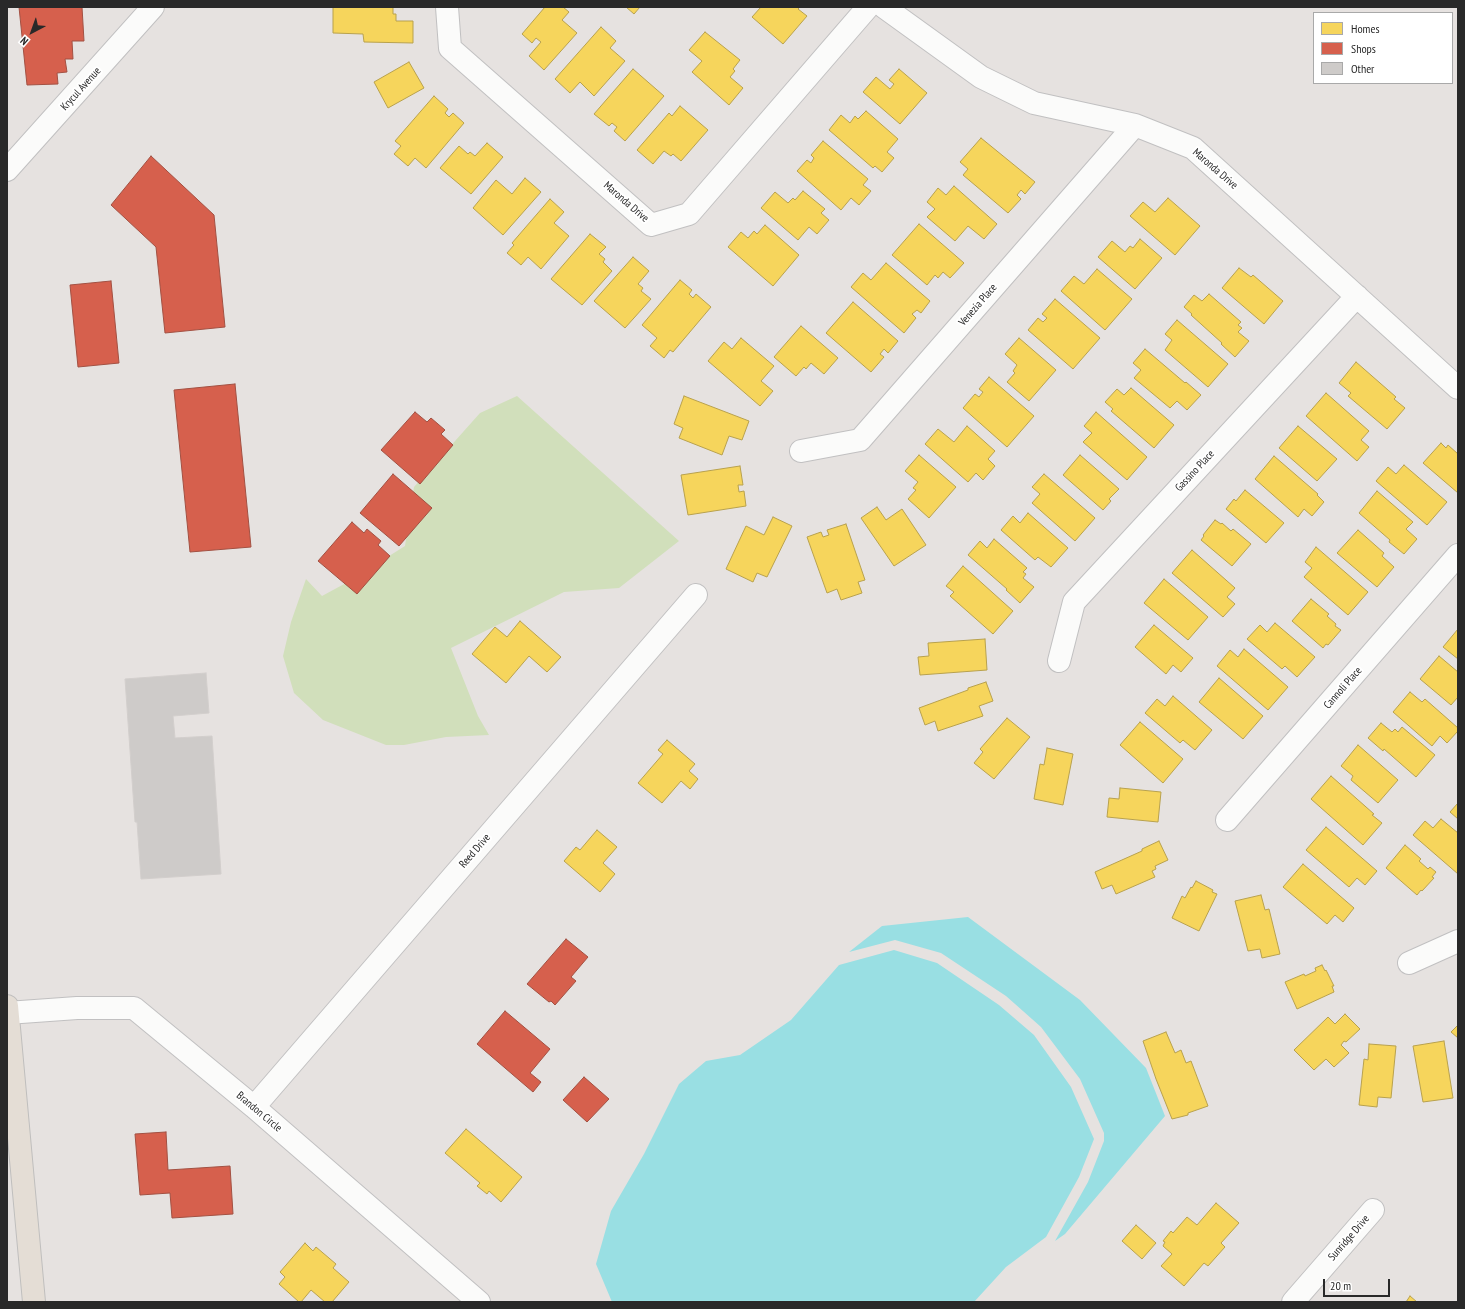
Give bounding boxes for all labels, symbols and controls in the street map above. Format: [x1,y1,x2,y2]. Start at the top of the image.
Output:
north arrow [12,12,52,52]
legend [1313,12,1453,84]
text: Homes [1351,21,1379,36]
text: N [17,34,31,48]
text: Shops [1351,41,1376,56]
text: Other [1351,61,1374,76]
street label: Krycul Avenue [58,65,104,113]
street label: Maronda Drive [1190,146,1240,192]
street label: Maronda Drive [601,179,651,225]
street label: Venezia Place [956,281,1000,329]
street label: Gassino Place [1173,448,1217,494]
street label: Cannoli Place [1321,664,1365,712]
street label: Reed Drive [457,831,493,871]
street label: Brandon Circle [233,1089,285,1135]
street label: Sunridge Drive [1326,1213,1372,1263]
scale bar [1325,1271,1392,1297]
text: 20 m [1330,1278,1351,1293]

